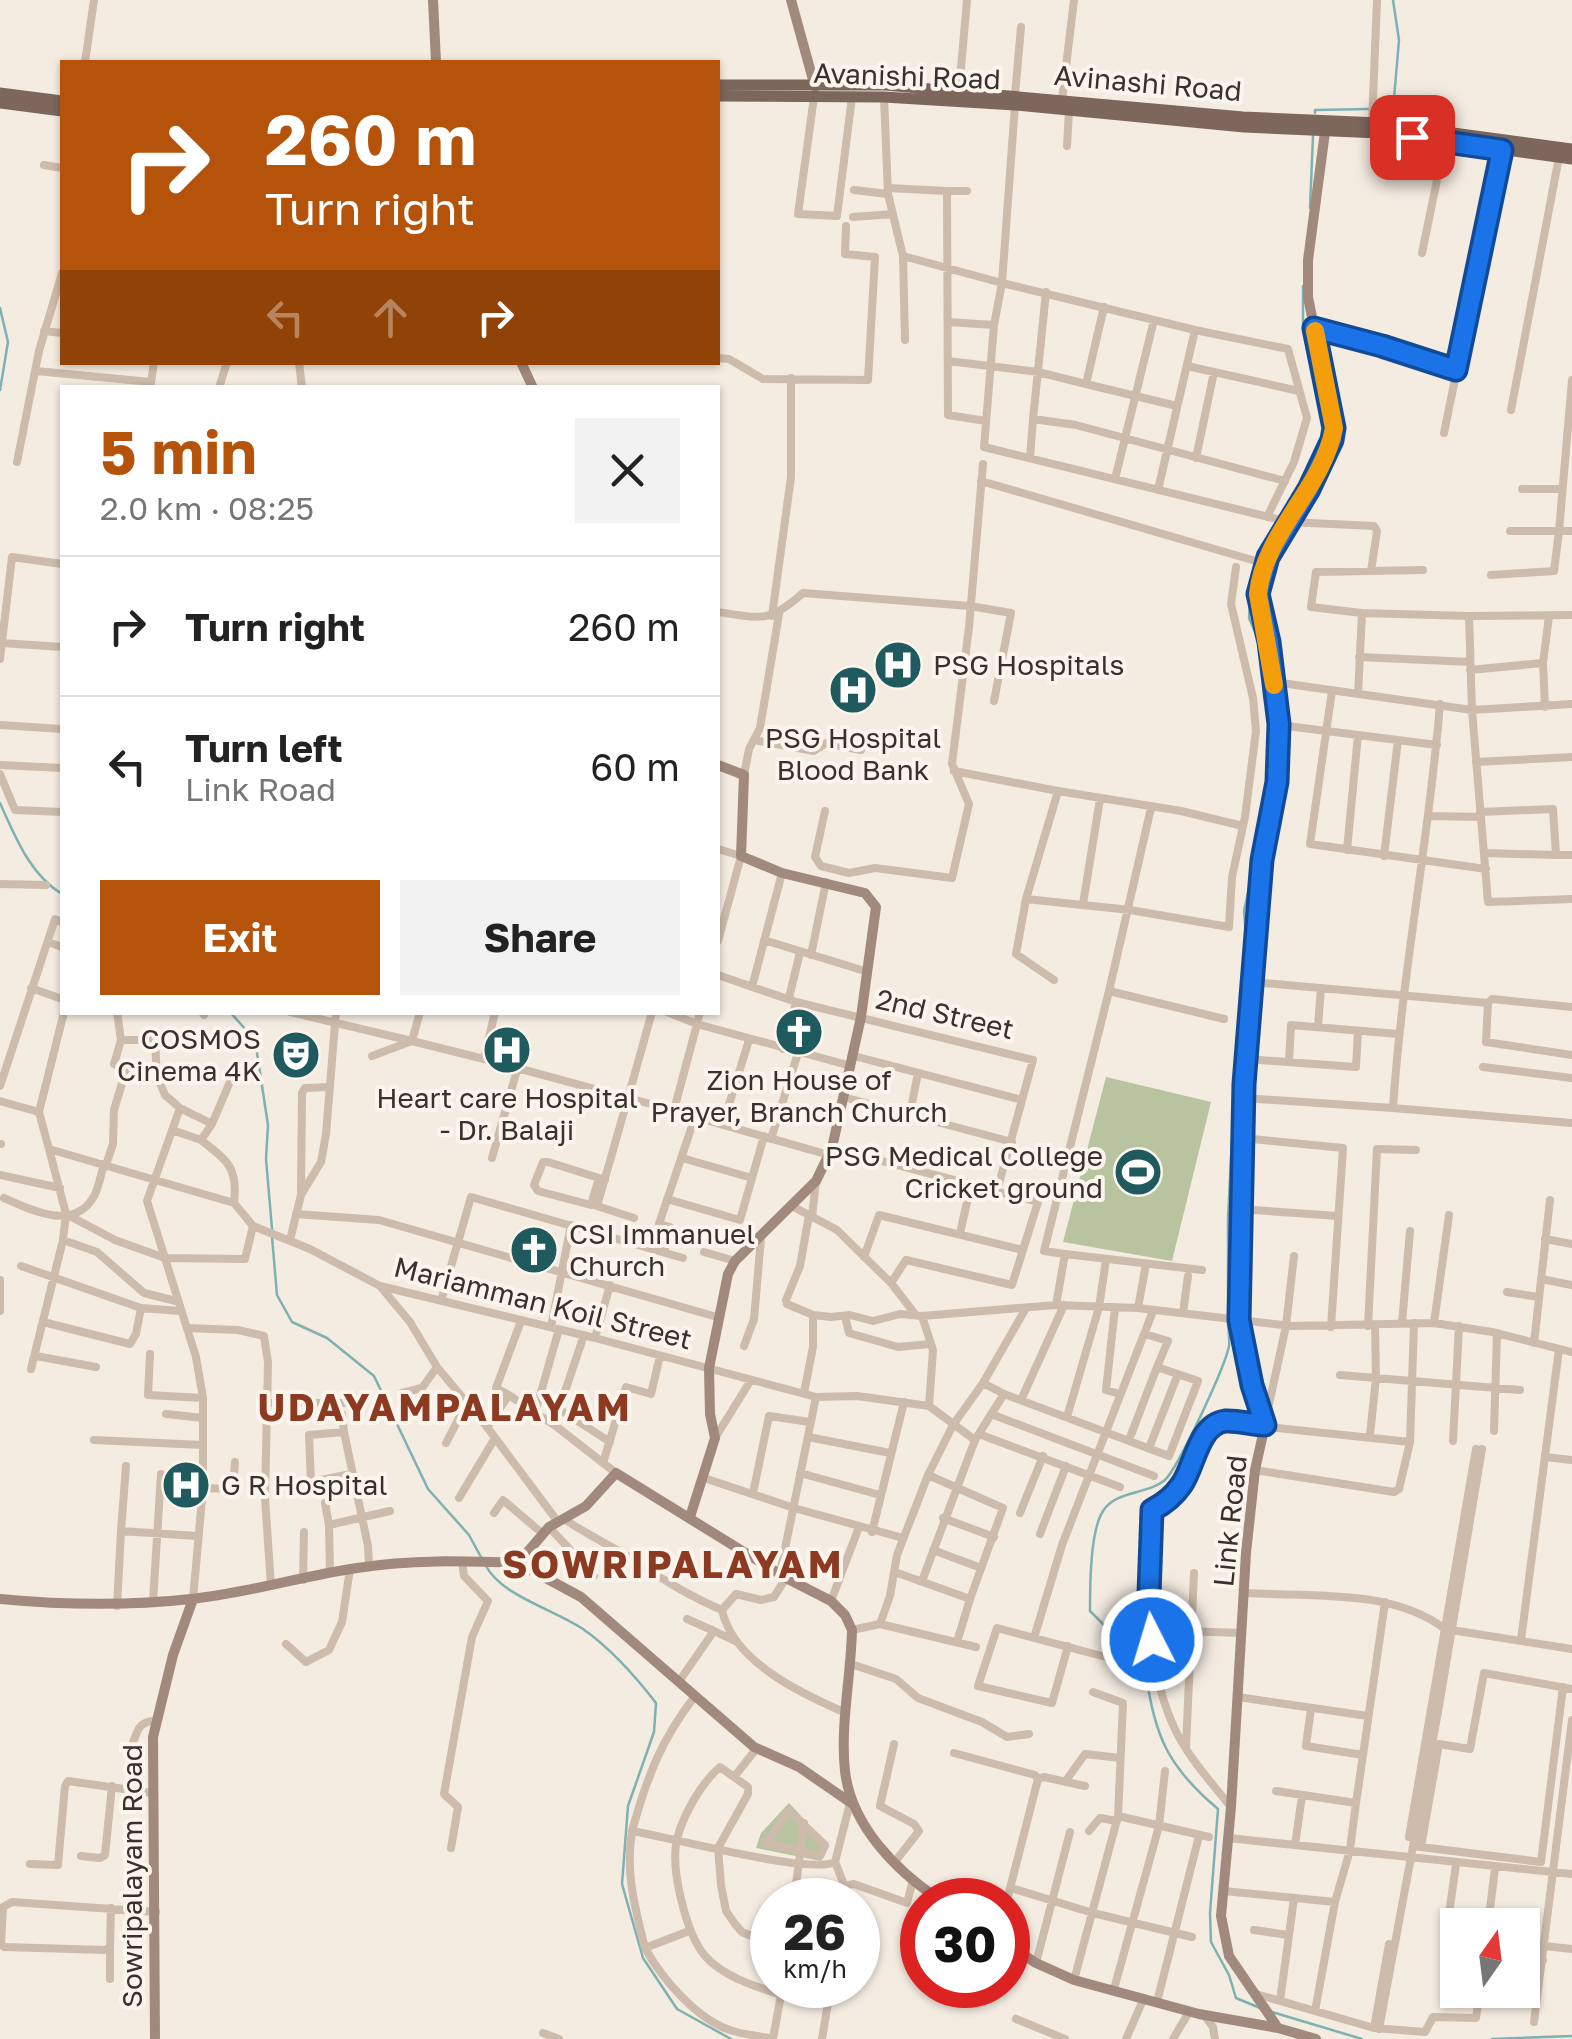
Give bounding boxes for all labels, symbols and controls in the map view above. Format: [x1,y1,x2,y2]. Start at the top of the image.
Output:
street label: Avanishi Road [813,56,1001,95]
street label: Avinashi Road [1053,58,1243,107]
pin [1370,95,1455,180]
text: 260 m [265,96,476,180]
icon: right [100,100,230,230]
icon: arrive [1385,110,1440,165]
text: Turn right [265,181,475,235]
icon: left [258,290,313,345]
icon: ahead [363,290,418,345]
icon: right [468,290,523,345]
text: 5 min [100,415,257,487]
button: close [575,418,680,523]
text: 2.0 km · 08:25 [100,489,314,527]
icon: right [100,599,155,654]
text: Turn right [185,604,365,649]
text: 260 m [568,604,680,649]
hospital icon: PSG Hospitals [872,639,924,691]
place label: PSG Hospitals [933,648,1124,681]
hospital icon: PSG Hospital Blood Bank [827,664,879,716]
place label: PSG Hospital Blood Bank [765,721,941,786]
text: Turn left [185,725,343,770]
icon: left [100,739,155,794]
text: 60 m [590,744,680,789]
text: Link Road [185,770,336,808]
button: Exit [100,880,380,995]
button: Share [400,880,680,995]
street label: 2nd Street [873,982,1017,1045]
church icon: Zion House of Prayer, Branch Church [773,1006,825,1058]
place label: COSMOS Cinema 4K [117,1022,261,1087]
hospital icon: Heart care Hospital - Dr. Balaji [481,1024,533,1076]
theatre icon: COSMOS Cinema 4K [270,1029,322,1081]
place label: Zion House of Prayer, Branch Church [651,1063,947,1128]
place label: Heart care Hospital - Dr. Balaji [376,1081,638,1146]
place label: PSG Medical College Cricket ground [825,1139,1103,1204]
sports icon: PSG Medical College Cricket ground [1112,1146,1164,1198]
place label: CSI Immanuel Church [569,1217,755,1282]
church icon: CSI Immanuel Church [508,1224,560,1276]
street label: Mariamman Koil Street [391,1250,695,1355]
district label: UDAYAMPALAYAM [258,1384,632,1429]
street label: Link Road [1206,1454,1253,1588]
hospital icon: G R Hospital [160,1459,212,1511]
place label: G R Hospital [221,1468,387,1501]
district label: SOWRIPALAYAM [502,1541,844,1586]
position arrow [1100,1588,1204,1692]
street label: Sowripalayam Road [115,1744,148,2008]
speed limit sign: 30 [900,1878,1030,2008]
text: 26 [784,1901,846,1961]
north arrow [1440,1908,1540,2008]
map controls [1440,1908,1540,2008]
text: km/h [783,1953,847,1984]

